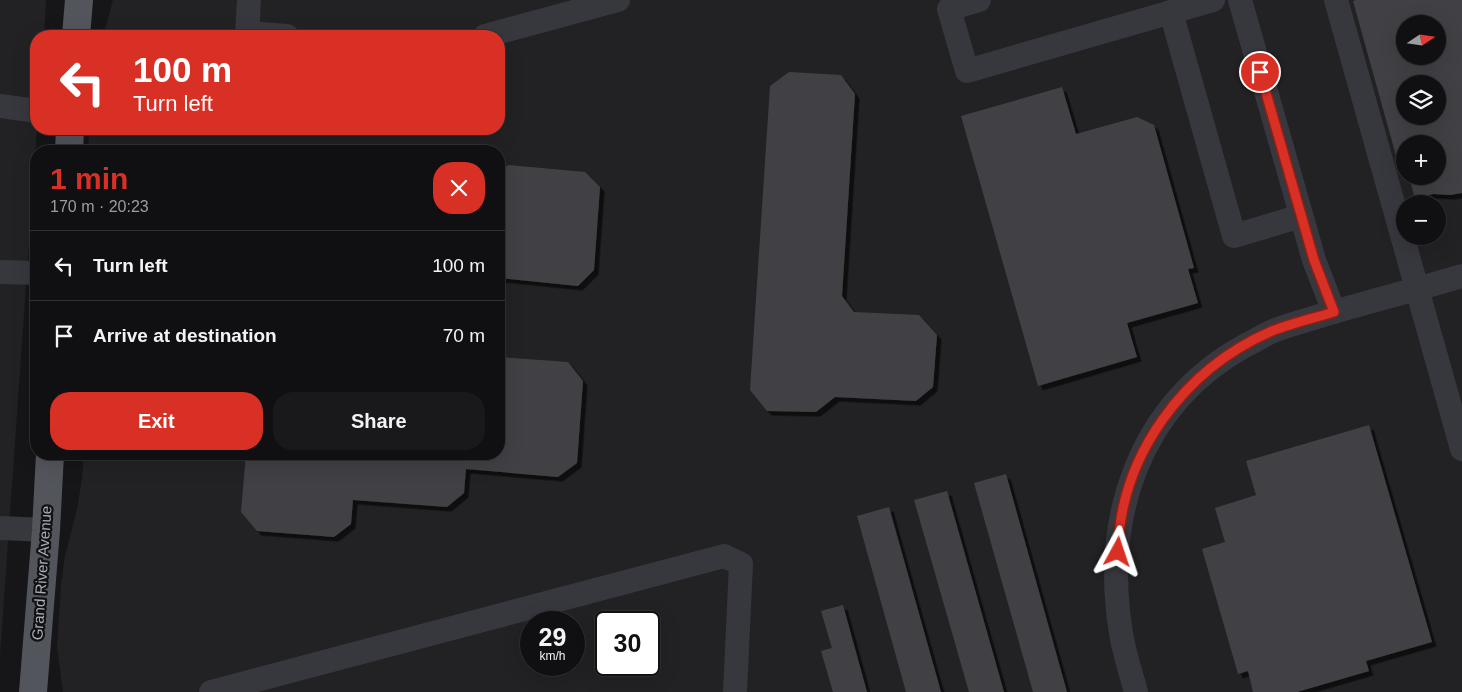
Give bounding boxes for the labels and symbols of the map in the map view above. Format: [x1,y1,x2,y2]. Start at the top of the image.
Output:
north arrow [1396,15,1446,65]
pin [1239,51,1281,93]
street label: Grand River Avenue [28,505,55,641]
position arrow [1091,525,1143,577]
speed limit sign: 30 [595,611,660,676]

